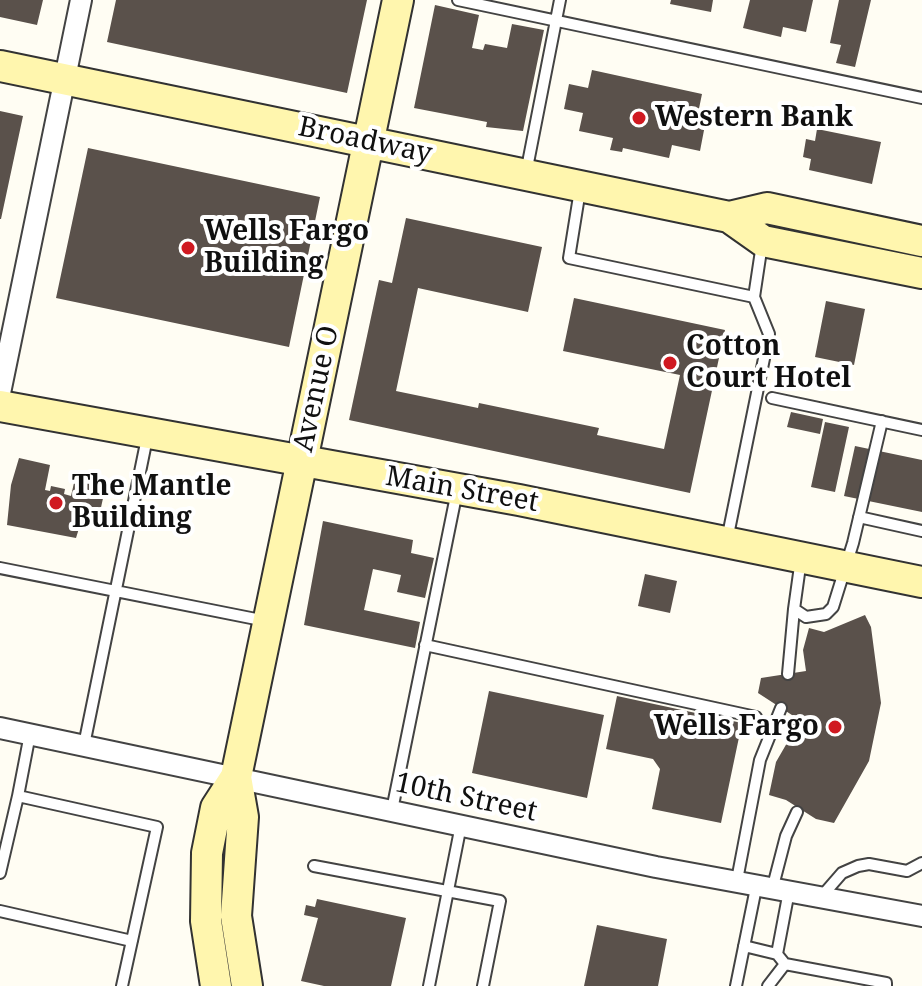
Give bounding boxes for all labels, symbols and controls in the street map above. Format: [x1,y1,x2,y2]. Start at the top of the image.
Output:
place label: Western Bank [655,101,853,135]
marker: Western Bank [630,109,648,127]
street label: Broadway [295,110,435,172]
place label: Wells Fargo Building [204,215,369,281]
marker: Wells Fargo Building [179,239,197,257]
street label: Avenue O [287,323,347,455]
place label: Cotton Court Hotel [686,330,851,396]
marker: Cotton Court Hotel [661,354,679,372]
street label: Main Street [383,460,541,520]
place label: The Mantle Building [72,470,232,536]
marker: The Mantle Building [47,494,65,512]
place label: Wells Fargo [654,710,819,744]
marker: Wells Fargo [826,718,844,736]
street label: 10th Street [392,767,540,829]

